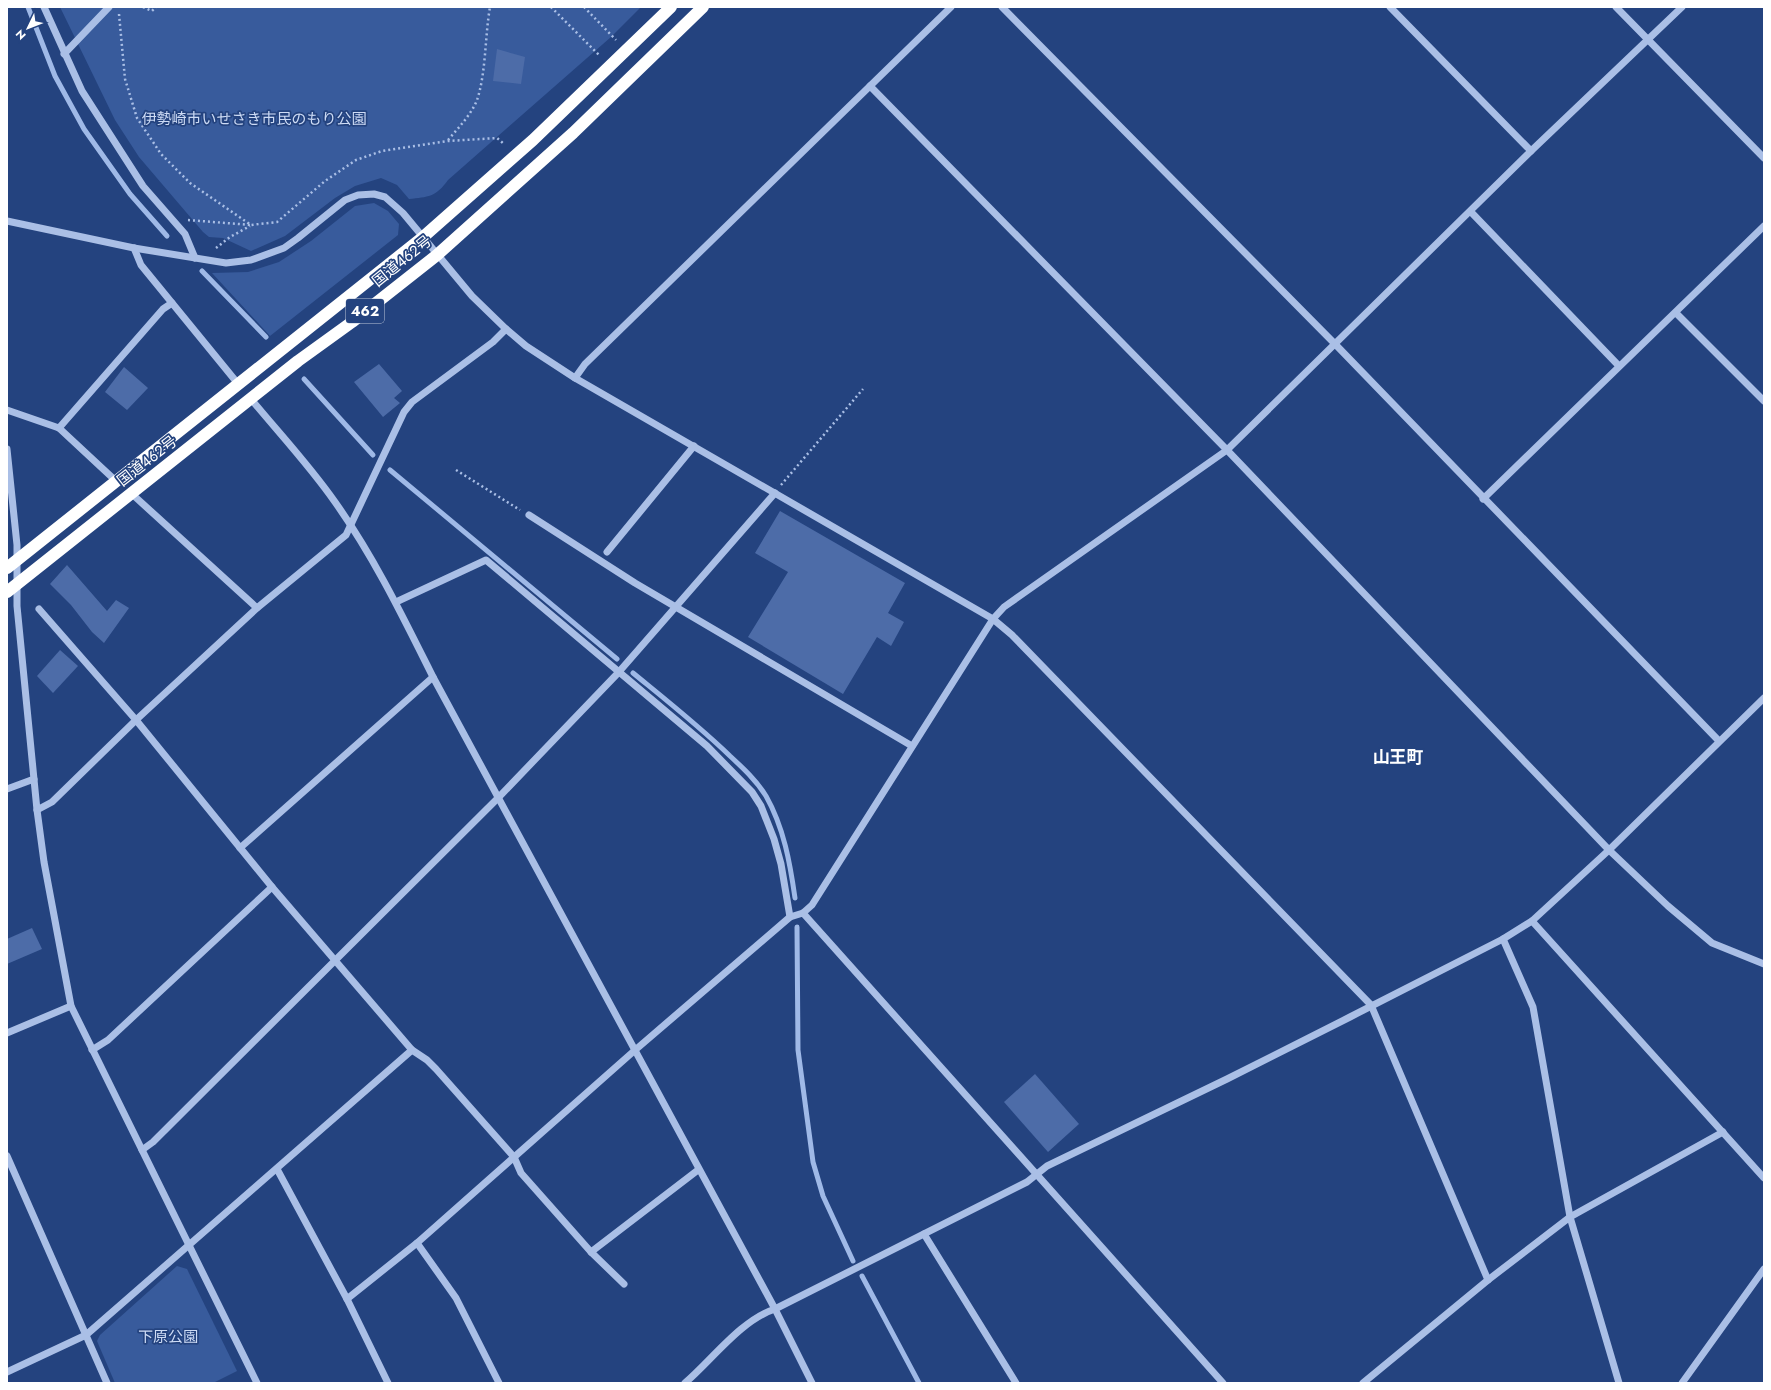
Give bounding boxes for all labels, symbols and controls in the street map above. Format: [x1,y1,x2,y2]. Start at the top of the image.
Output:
north arrow [8,8,48,48]
text: N [12,26,30,43]
park label: 伊勢崎市いせさき市民のもり公園 [141,108,367,130]
street label: 国道462号 [368,230,436,292]
road number: 462 [346,299,384,323]
street label: 国道462号 [112,430,182,492]
district label: 山王町 [1373,745,1424,769]
park label: 下原公園 [138,1326,198,1348]

